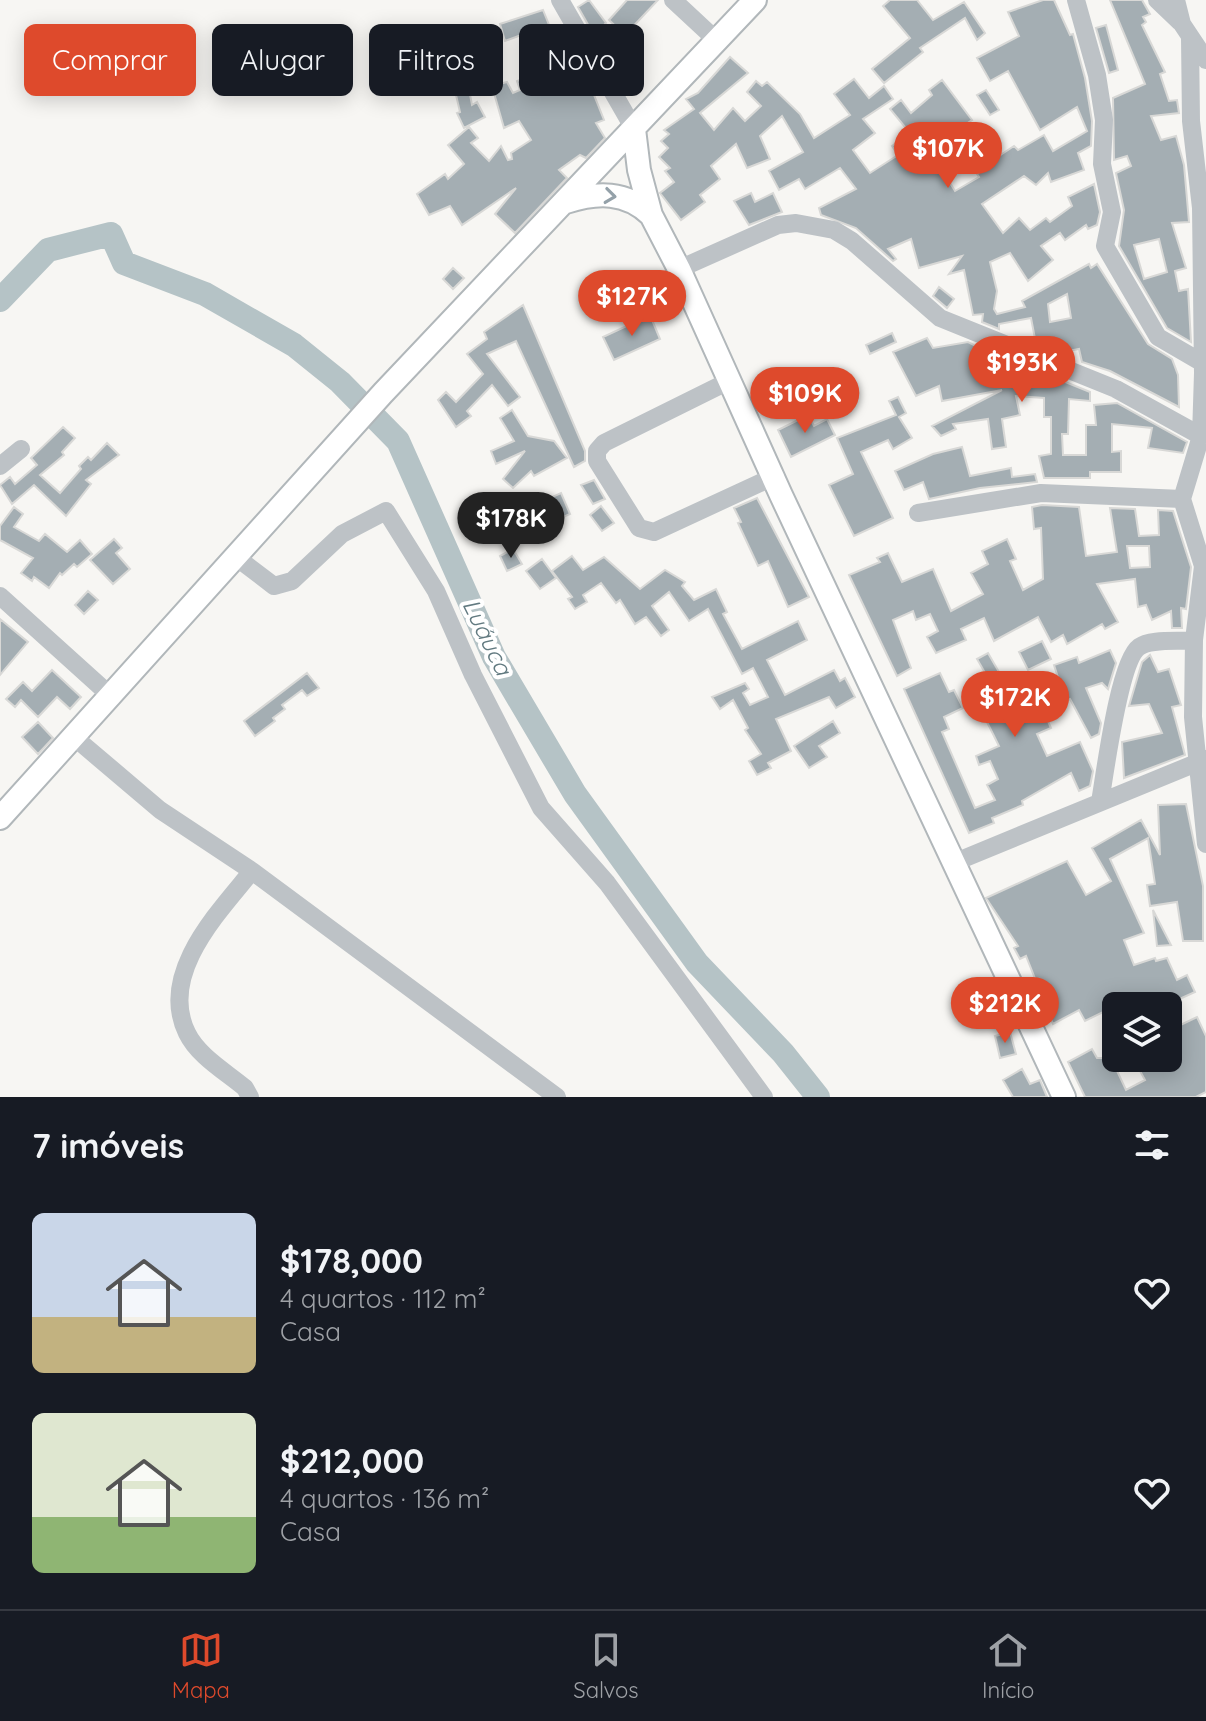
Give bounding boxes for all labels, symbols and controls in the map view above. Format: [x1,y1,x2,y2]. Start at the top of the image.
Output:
chip: Comprar [24,24,196,96]
chip: Alugar [212,24,353,96]
chip: Filtros [369,24,503,96]
chip: Novo [519,24,644,96]
pin: $107K [892,122,1004,190]
text: $107K [912,131,984,164]
one-way arrow [603,187,617,204]
pin: $127K [576,270,688,338]
text: $127K [596,279,668,312]
pin: $193K [966,336,1078,404]
text: $193K [986,345,1058,378]
pin: $109K [749,367,861,435]
text: $109K [768,376,842,409]
pin: $178K [455,492,567,560]
text: $178K [475,501,547,534]
water label: Luáuca [457,593,520,681]
pin: $172K [959,671,1071,739]
text: $172K [979,680,1051,713]
pin: $212K [949,977,1061,1045]
text: $212K [969,986,1041,1019]
map controls [1102,992,1182,1072]
button: layers [1102,992,1182,1072]
icon: filters [1130,1123,1174,1167]
text: 7 imóveis [32,1124,184,1167]
text: $178,000 [280,1239,423,1282]
icon: home [96,1245,192,1341]
icon: heart [1130,1271,1174,1315]
text: 4 quartos · 112 m² [280,1282,486,1315]
text: Casa [280,1315,341,1348]
text: $212,000 [280,1439,424,1482]
icon: home [96,1445,192,1541]
icon: heart [1130,1471,1174,1515]
text: 4 quartos · 136 m² [280,1482,489,1515]
text: Casa [280,1515,341,1548]
tab: Mapa [172,1628,230,1704]
tab: Salvos [573,1628,639,1704]
tab: Início [982,1628,1034,1704]

